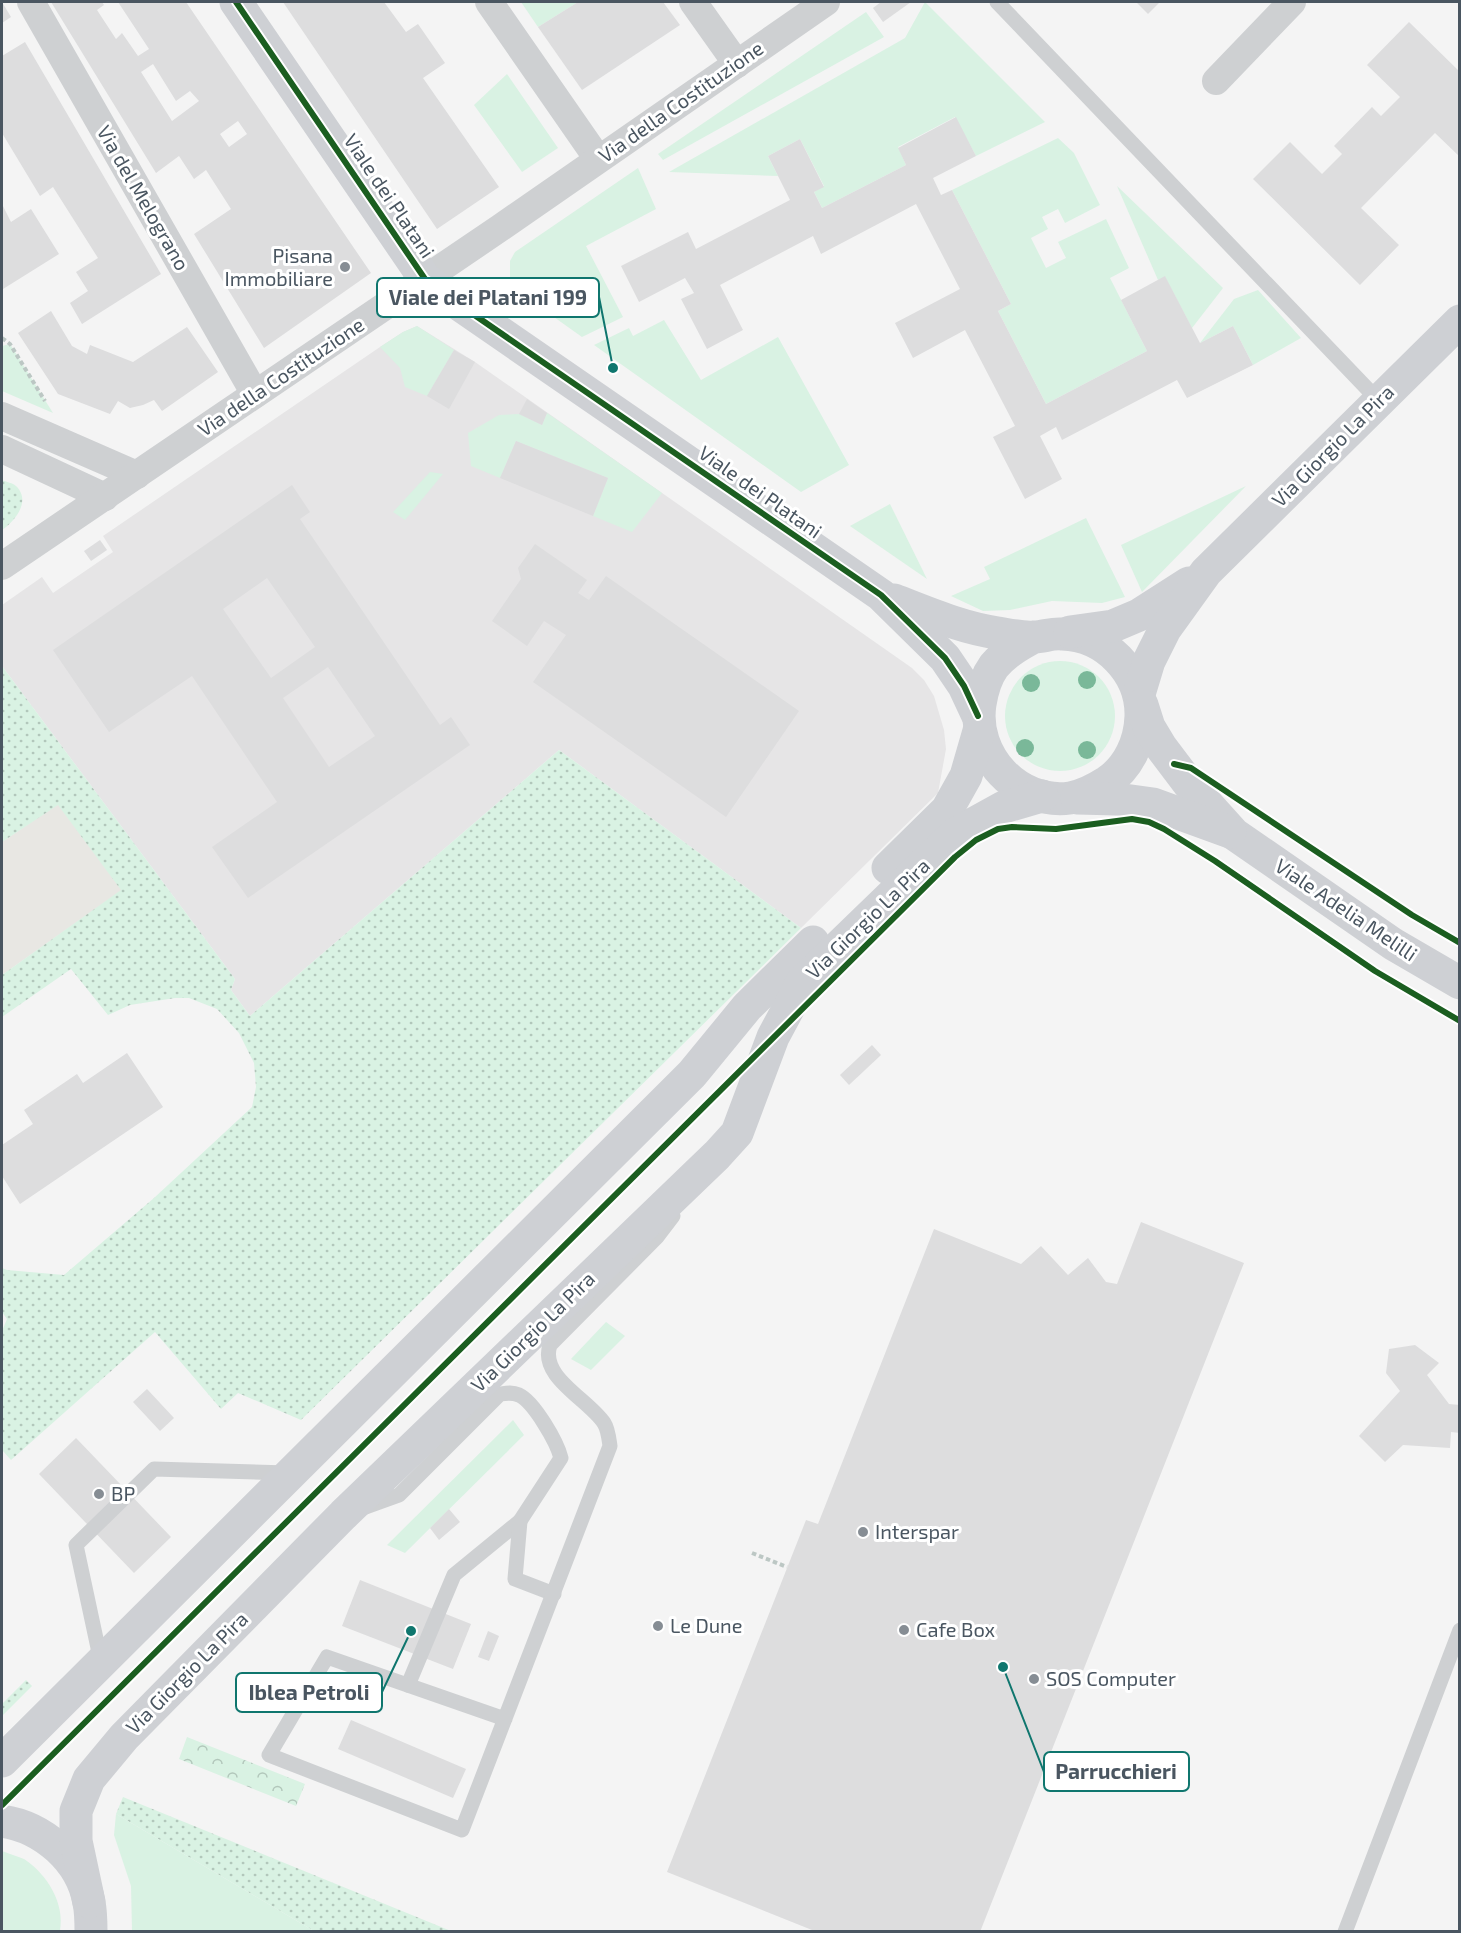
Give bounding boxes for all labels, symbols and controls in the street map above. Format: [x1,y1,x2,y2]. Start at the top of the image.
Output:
street label: Via della Costituzione [593,35,767,167]
street label: Via del Melograno [93,121,195,274]
street label: Viale dei Platani [339,129,440,262]
place label: Pisana Immobiliare [225,243,333,290]
marker: Pisana Immobiliare [338,260,352,274]
callout: Viale dei Platani 199 [377,278,599,317]
text: Viale dei Platani 199 [389,284,587,309]
street label: Via della Costituzione [193,312,368,441]
street label: Via Giorgio La Pira [1266,379,1398,511]
street label: Viale dei Platani [694,440,827,543]
street label: Via Giorgio La Pira [800,853,934,983]
street label: Viale Adelia Melilli [1271,853,1422,965]
street label: Via Giorgio La Pira [465,1266,599,1396]
place label: BP [111,1481,135,1505]
marker: BP [92,1487,106,1501]
place label: Interspar [875,1519,959,1543]
marker: Interspar [856,1525,870,1539]
street label: Via Giorgio La Pira [120,1606,252,1738]
place label: Le Dune [670,1613,742,1637]
place label: Cafe Box [916,1617,996,1641]
marker: Le Dune [651,1619,665,1633]
marker: Cafe Box [897,1623,911,1637]
place label: SOS Computer [1046,1666,1176,1690]
marker: SOS Computer [1027,1672,1041,1686]
callout: Iblea Petroli [236,1673,382,1712]
text: Iblea Petroli [248,1679,370,1704]
callout: Parrucchieri [1044,1752,1189,1791]
text: Parrucchieri [1055,1758,1177,1783]

